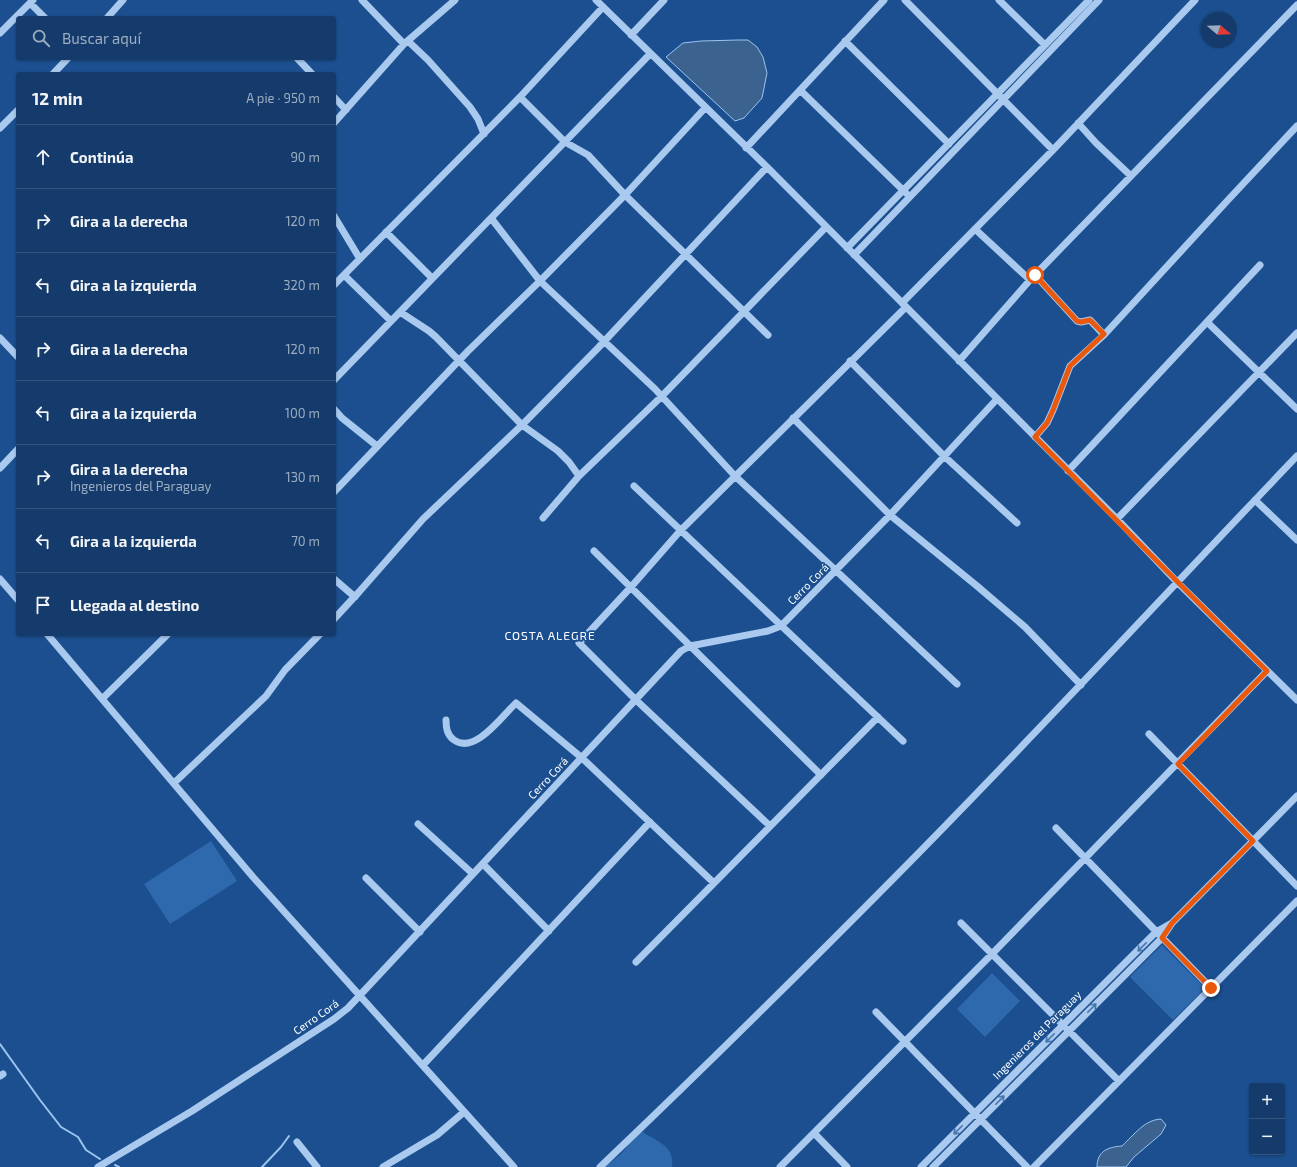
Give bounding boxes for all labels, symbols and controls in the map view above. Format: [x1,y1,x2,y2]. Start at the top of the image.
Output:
north arrow [1201,12,1237,48]
search box [16,16,336,60]
icon: search [30,27,52,49]
text: Buscar aquí [62,29,141,47]
text: 12 min [32,88,83,108]
text: A pie · 950 m [246,90,320,106]
icon: ahead [32,146,54,168]
text: Continúa [70,148,133,166]
text: 90 m [290,149,320,165]
icon: right [32,210,54,232]
text: Gira a la derecha [70,212,188,230]
text: 120 m [285,213,320,229]
route start [1026,266,1044,284]
icon: left [32,274,54,296]
text: Gira a la izquierda [70,276,197,294]
text: 320 m [283,277,320,293]
icon: right [32,338,54,360]
text: Gira a la derecha [70,340,188,358]
text: 120 m [285,341,320,357]
icon: left [32,402,54,424]
text: Gira a la izquierda [70,404,197,422]
text: 100 m [285,405,320,421]
text: Gira a la derecha [70,460,188,478]
icon: right [32,466,54,488]
text: 130 m [285,469,320,485]
text: Ingenieros del Paraguay [70,478,211,494]
icon: left [32,530,54,552]
text: Gira a la izquierda [70,532,197,550]
text: 70 m [291,533,320,549]
street label: Cerro Corá [784,560,831,607]
icon: arrive [32,594,54,616]
text: Llegada al destino [70,596,199,614]
district label: COSTA ALEGRE [504,628,596,642]
street label: Cerro Corá [525,754,570,801]
one-way arrow [1137,942,1147,952]
route end [1202,979,1220,997]
street label: Ingenieros del Paraguay [990,988,1084,1082]
street label: Cerro Corá [290,996,341,1037]
one-way arrow [1087,1003,1097,1013]
one-way arrow [1045,1034,1055,1043]
map controls [1249,1083,1285,1155]
button: + [1249,1083,1285,1119]
one-way arrow [995,1095,1005,1105]
button: − [1249,1119,1285,1155]
one-way arrow [953,1125,963,1135]

